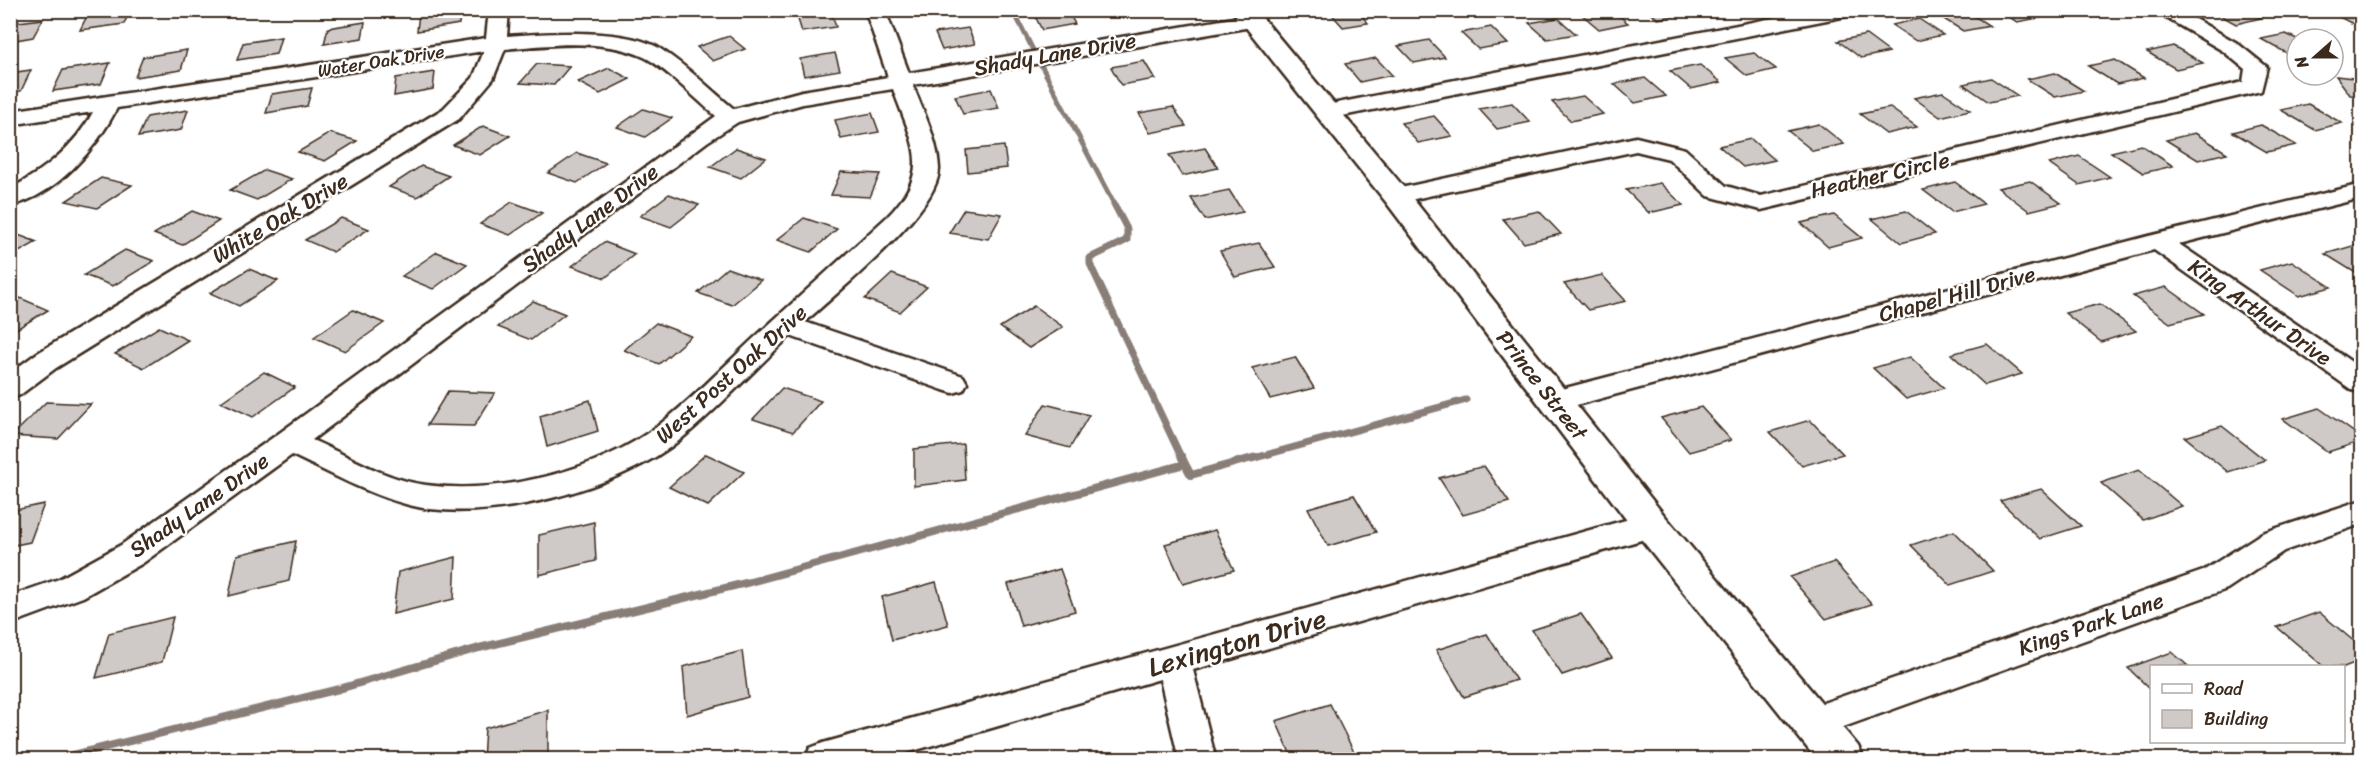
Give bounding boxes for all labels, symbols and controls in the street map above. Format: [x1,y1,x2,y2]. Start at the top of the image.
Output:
street label: Shady Lane Drive [971,21,1139,87]
north arrow [2285,27,2345,87]
street label: Water Oak Drive [315,35,447,87]
text: N [2286,51,2317,74]
street label: Heather Circle [1807,140,1953,210]
street label: Shady Lane Drive [513,153,667,283]
street label: White Oak Drive [204,162,356,274]
street label: King Arthur Drive [2180,248,2340,376]
street label: Chapel Hill Drive [1874,254,2040,334]
street label: West Post Oak Drive [646,294,816,454]
street label: Prince Street [1486,321,1599,450]
street label: Shady Lane Drive [121,442,277,568]
street label: Kings Park Lane [2013,581,2169,667]
street label: Lexington Drive [1142,595,1332,691]
legend [2150,665,2345,743]
text: Road [2204,673,2244,705]
text: Building [2204,703,2268,735]

